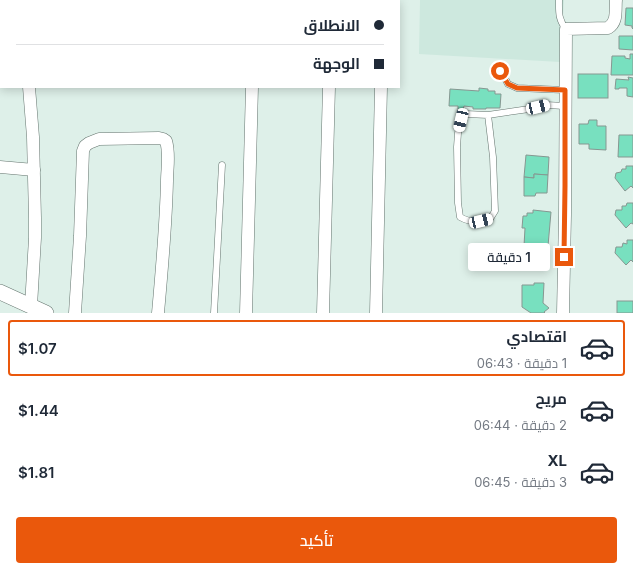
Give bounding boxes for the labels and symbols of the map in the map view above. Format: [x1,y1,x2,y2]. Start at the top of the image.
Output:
route start [491,62,509,80]
car [525,98,551,116]
car [452,107,470,133]
car [468,212,494,230]
callout: 1 دقيقة [468,243,550,271]
route end [555,248,573,266]

